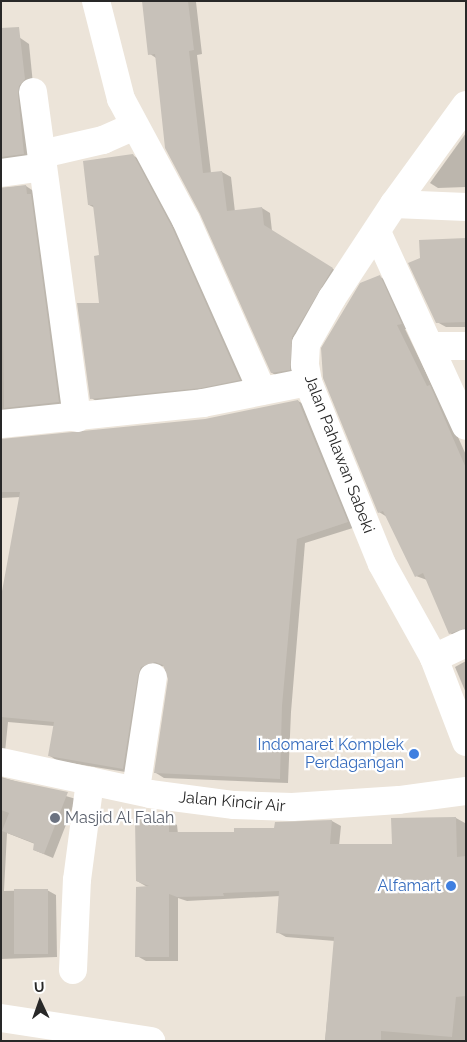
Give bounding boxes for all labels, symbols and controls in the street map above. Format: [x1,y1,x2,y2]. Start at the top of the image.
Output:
street label: Jalan Pahlawan Sabeki [300,372,378,536]
place label: Indomaret Komplek Perdagangan [258,735,404,773]
marker: Indomaret Komplek Perdagangan [408,748,420,760]
street label: Jalan Kincir Air [177,788,287,816]
place label: Masjid Al Falah [65,808,175,828]
marker: Masjid Al Falah [49,812,61,824]
place label: Alfamart [377,876,441,896]
marker: Alfamart [445,880,457,892]
north arrow [15,977,65,1027]
text: U [34,979,45,995]

